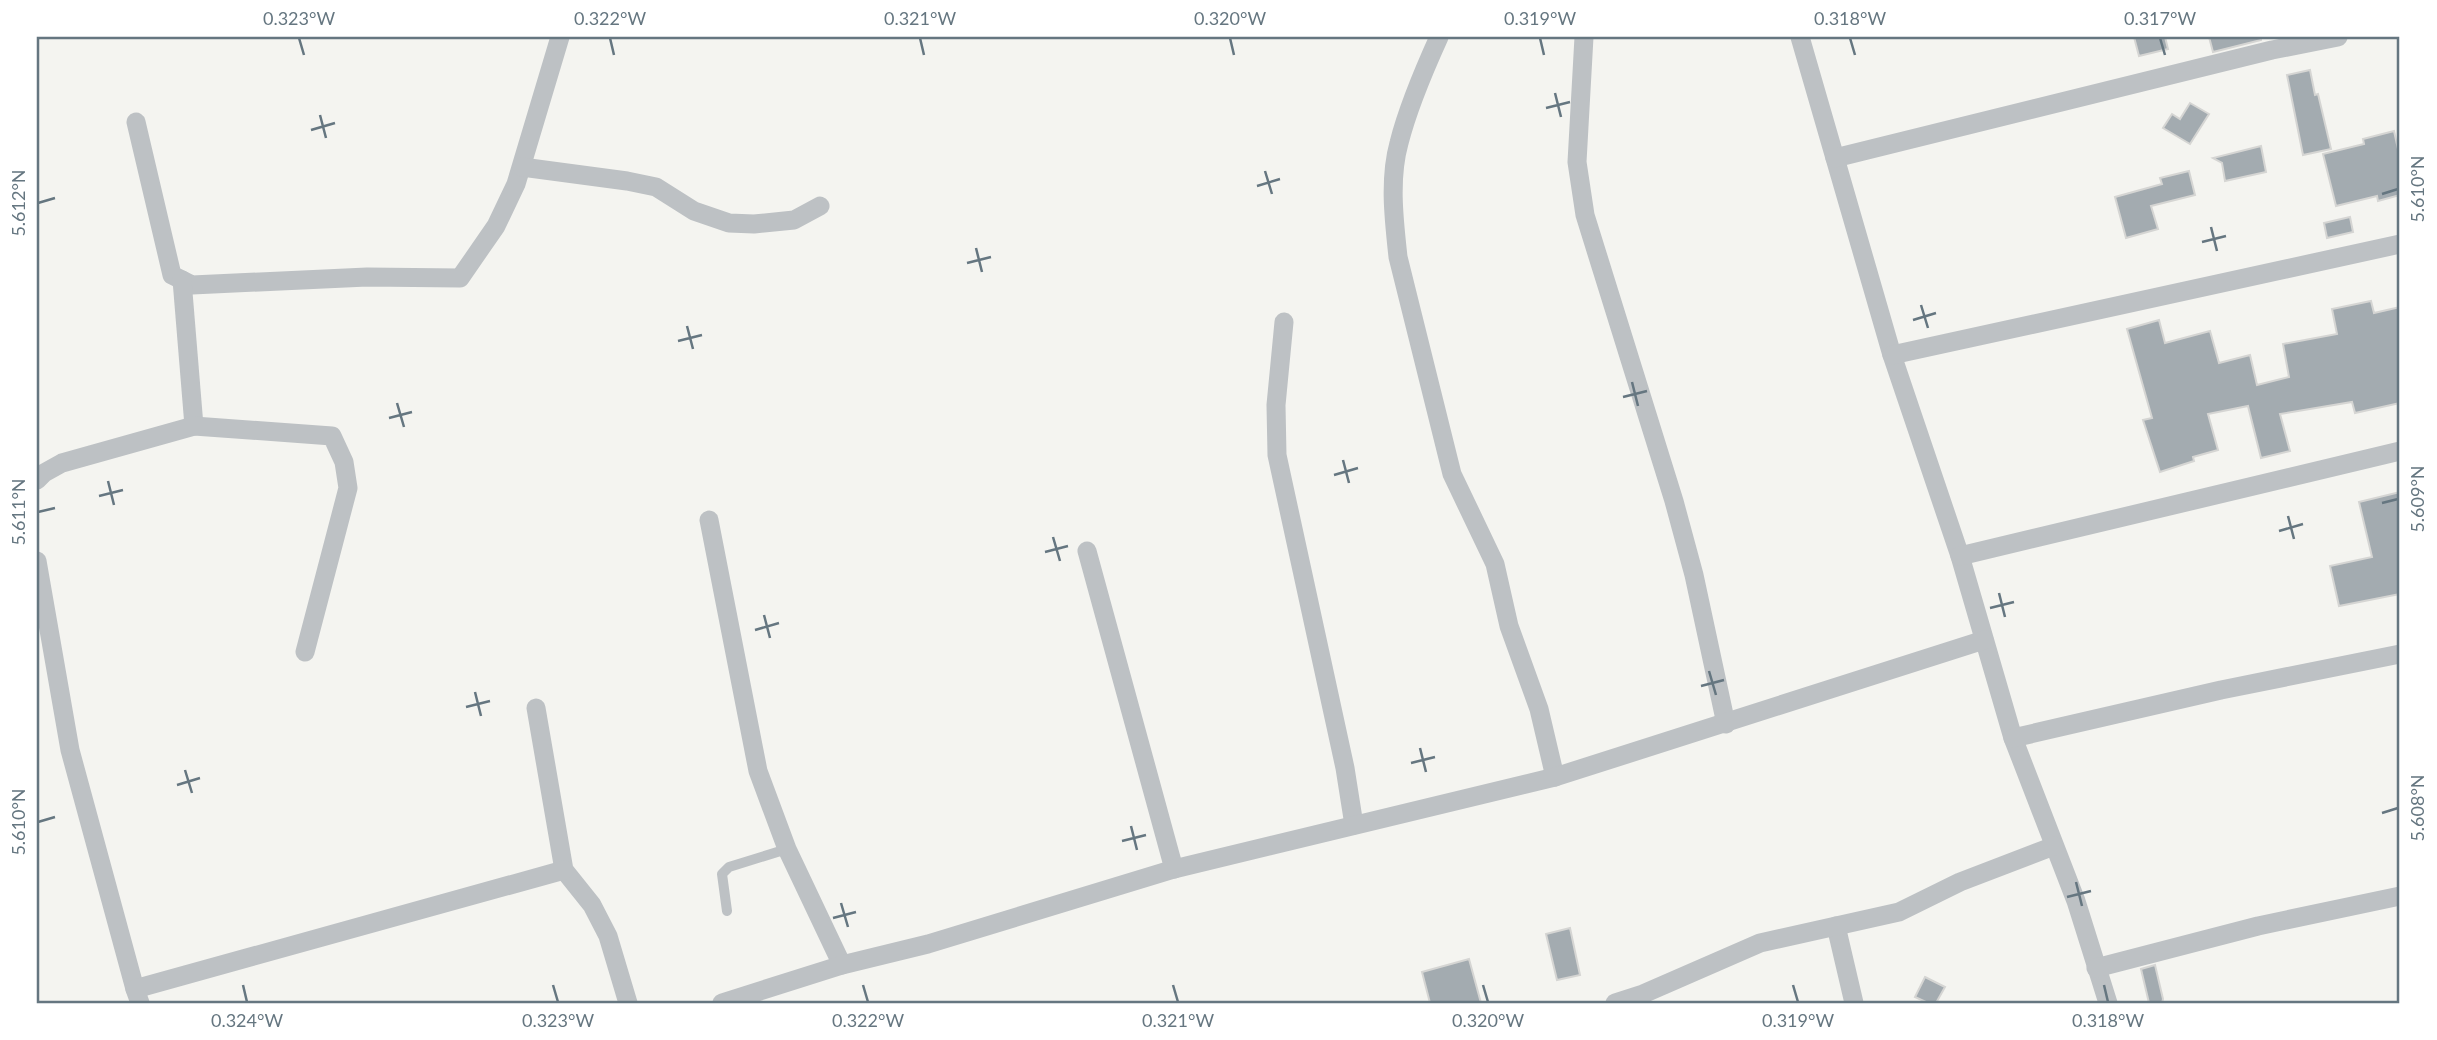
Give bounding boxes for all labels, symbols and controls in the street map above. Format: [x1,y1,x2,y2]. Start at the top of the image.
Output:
text: 0.323°W [263,7,335,29]
text: 0.322°W [574,7,646,29]
text: 0.321°W [884,7,956,29]
text: 0.320°W [1194,7,1266,29]
text: 0.319°W [1504,7,1576,29]
text: 0.318°W [1814,7,1886,29]
text: 0.317°W [2124,7,2196,29]
text: 5.610°N [2406,155,2428,223]
text: 5.612°N [7,169,29,237]
text: 5.609°N [2406,465,2428,533]
text: 5.611°N [7,478,29,546]
text: 5.608°N [2406,774,2428,842]
text: 5.610°N [7,788,29,856]
text: 0.324°W [211,1009,283,1031]
text: 0.323°W [522,1009,594,1031]
text: 0.322°W [832,1009,904,1031]
text: 0.321°W [1142,1009,1214,1031]
text: 0.320°W [1452,1009,1524,1031]
text: 0.319°W [1762,1009,1834,1031]
text: 0.318°W [2072,1009,2144,1031]

